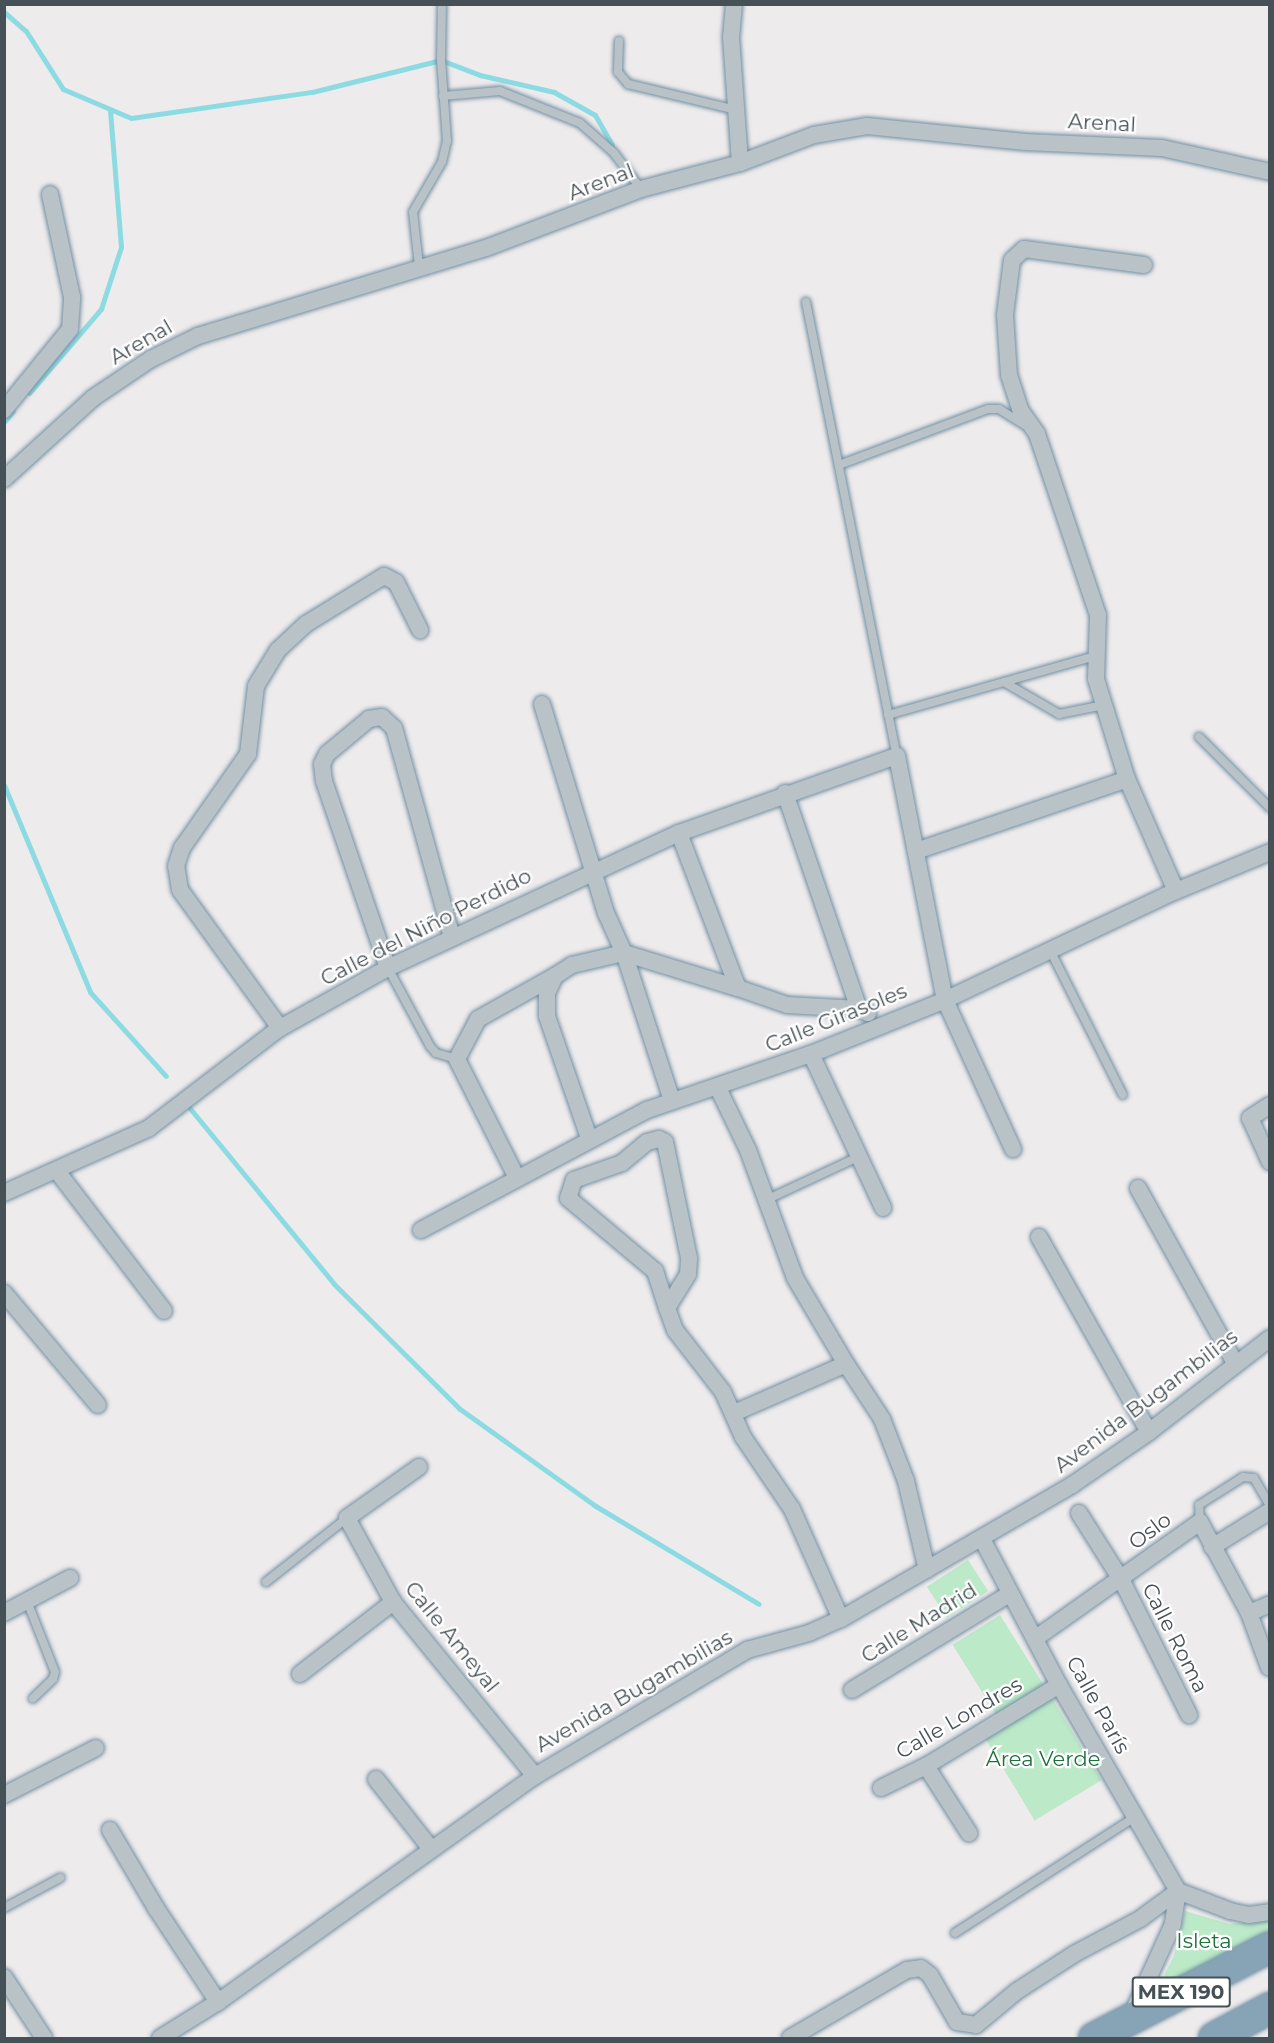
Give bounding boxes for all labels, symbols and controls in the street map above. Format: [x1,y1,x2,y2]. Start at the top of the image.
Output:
street label: Arenal [1067,109,1137,137]
street label: Arenal [565,158,637,206]
street label: Arenal [105,314,177,370]
street label: Calle del Niño Perdido [316,863,536,991]
street label: Calle Girasoles [762,978,910,1058]
street label: Avenida Bugambilias [1049,1324,1243,1478]
street label: Oslo [1124,1507,1176,1555]
street label: Calle Ameyal [400,1576,504,1698]
street label: Calle Madrid [857,1577,981,1669]
street label: Calle Roma [1137,1579,1213,1697]
street label: Avenida Bugambilias [531,1624,737,1758]
street label: Calle París [1061,1652,1135,1758]
street label: Calle Londres [891,1672,1027,1764]
park label: Área Verde [986,1746,1100,1772]
park label: Isleta [1176,1928,1232,1954]
road number: MEX 190 [1132,1975,1230,2009]

